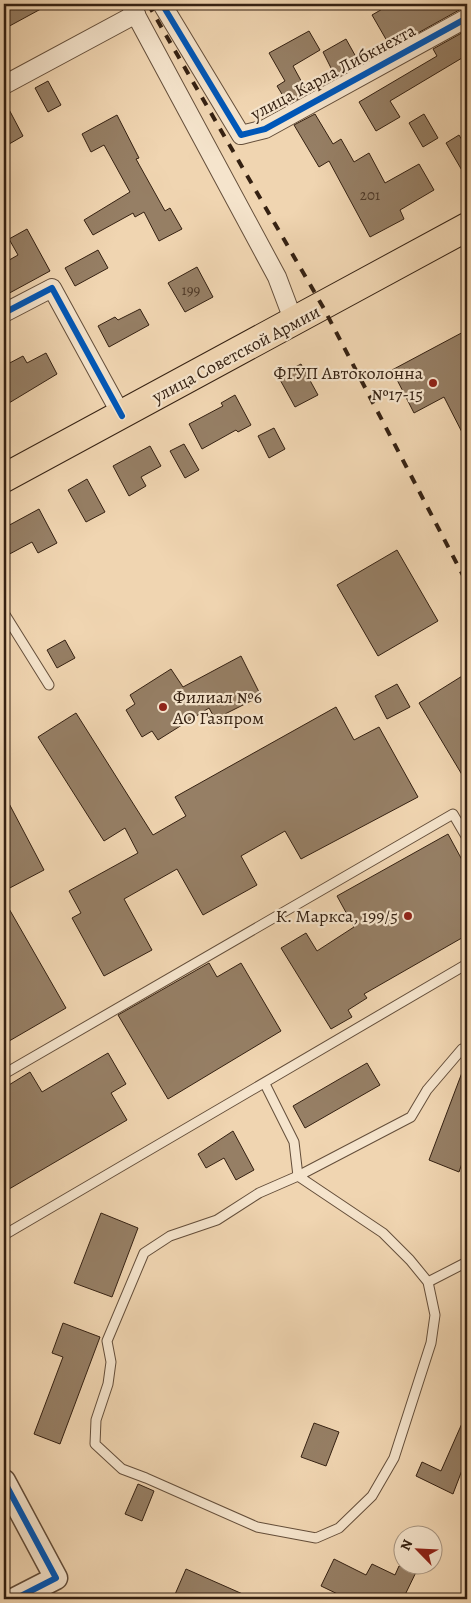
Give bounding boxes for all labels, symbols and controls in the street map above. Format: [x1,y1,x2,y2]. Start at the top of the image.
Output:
street label: улица Карла Либкнехта [245,18,420,126]
house number: 201 [360,185,380,205]
house number: 199 [182,280,201,300]
street label: улица Советской Армии [147,299,324,409]
place label: ФГУП Автоколонна №17-15 [274,361,424,406]
marker: ФГУП Автоколонна №17-15 [427,377,439,389]
place label: Филиал №6 АО Газпром [172,685,264,730]
marker: Филиал №6 АО Газпром [157,701,169,713]
place label: К. Маркса, 199/5 [275,904,398,928]
marker: К. Маркса, 199/5 [402,910,414,922]
north arrow [394,1526,444,1576]
text: N [396,1536,417,1553]

